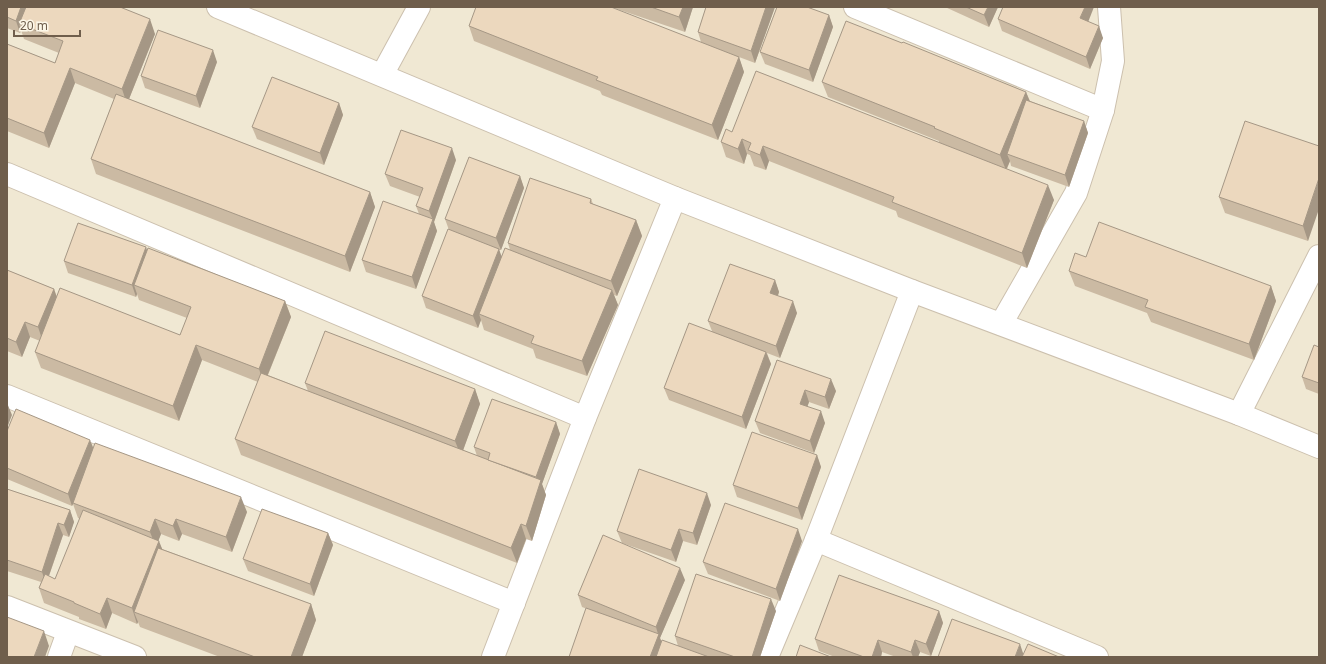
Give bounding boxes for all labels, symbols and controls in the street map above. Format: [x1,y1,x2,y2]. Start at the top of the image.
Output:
scale bar [14,12,80,38]
text: 20 m [20,17,48,34]

